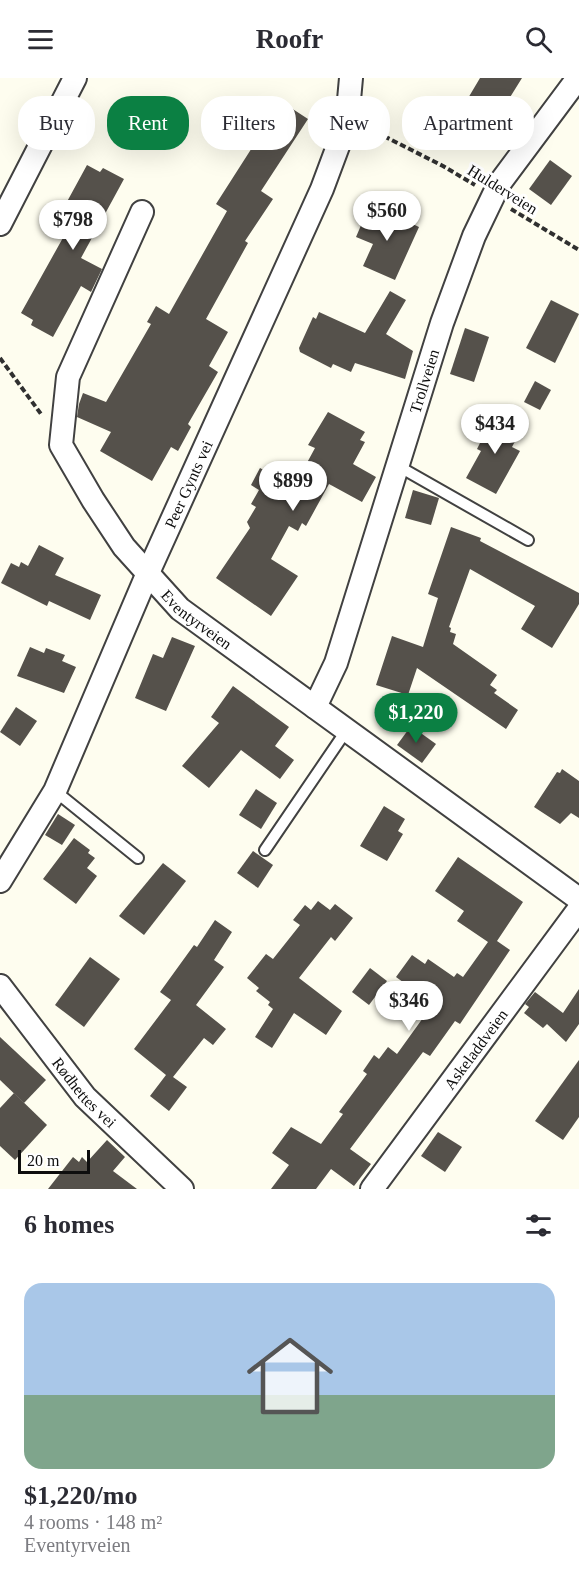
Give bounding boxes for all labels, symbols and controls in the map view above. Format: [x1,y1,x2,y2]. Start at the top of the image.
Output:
icon: menu [24,23,57,56]
icon: search [522,23,555,56]
text: Roofr [256,24,323,54]
chip: Buy [18,96,95,150]
chip: Rent [107,96,189,150]
chip: Filters [201,96,296,150]
chip: New [308,96,390,150]
chip: Apartment [402,96,534,150]
street label: Hulderveien [465,161,541,218]
pin: $560 [351,191,423,242]
text: $560 [367,199,407,221]
pin: $798 [37,200,109,251]
text: $798 [53,208,93,230]
street label: Trollveien [406,347,442,415]
pin: $434 [459,404,531,455]
text: $434 [475,412,515,434]
street label: Peer Gynts vei [161,437,216,531]
pin: $899 [257,461,329,512]
text: $899 [273,469,313,491]
street label: Eventyrveien [158,586,235,653]
pin: $1,220 [367,693,465,744]
text: $1,220 [389,701,444,723]
pin: $346 [373,981,445,1032]
text: $346 [389,989,429,1011]
street label: Askeladdveien [441,1006,511,1093]
street label: Rødhettes vei [49,1054,120,1131]
scale bar [18,1147,90,1174]
text: 20 m [27,1152,59,1169]
icon: filters [522,1209,555,1242]
text: 6 homes [24,1210,114,1239]
icon: home [236,1322,344,1430]
text: $1,220/mo [24,1481,137,1510]
text: 4 rooms · 148 m² [24,1511,162,1533]
text: Eventyrveien [24,1534,131,1556]

